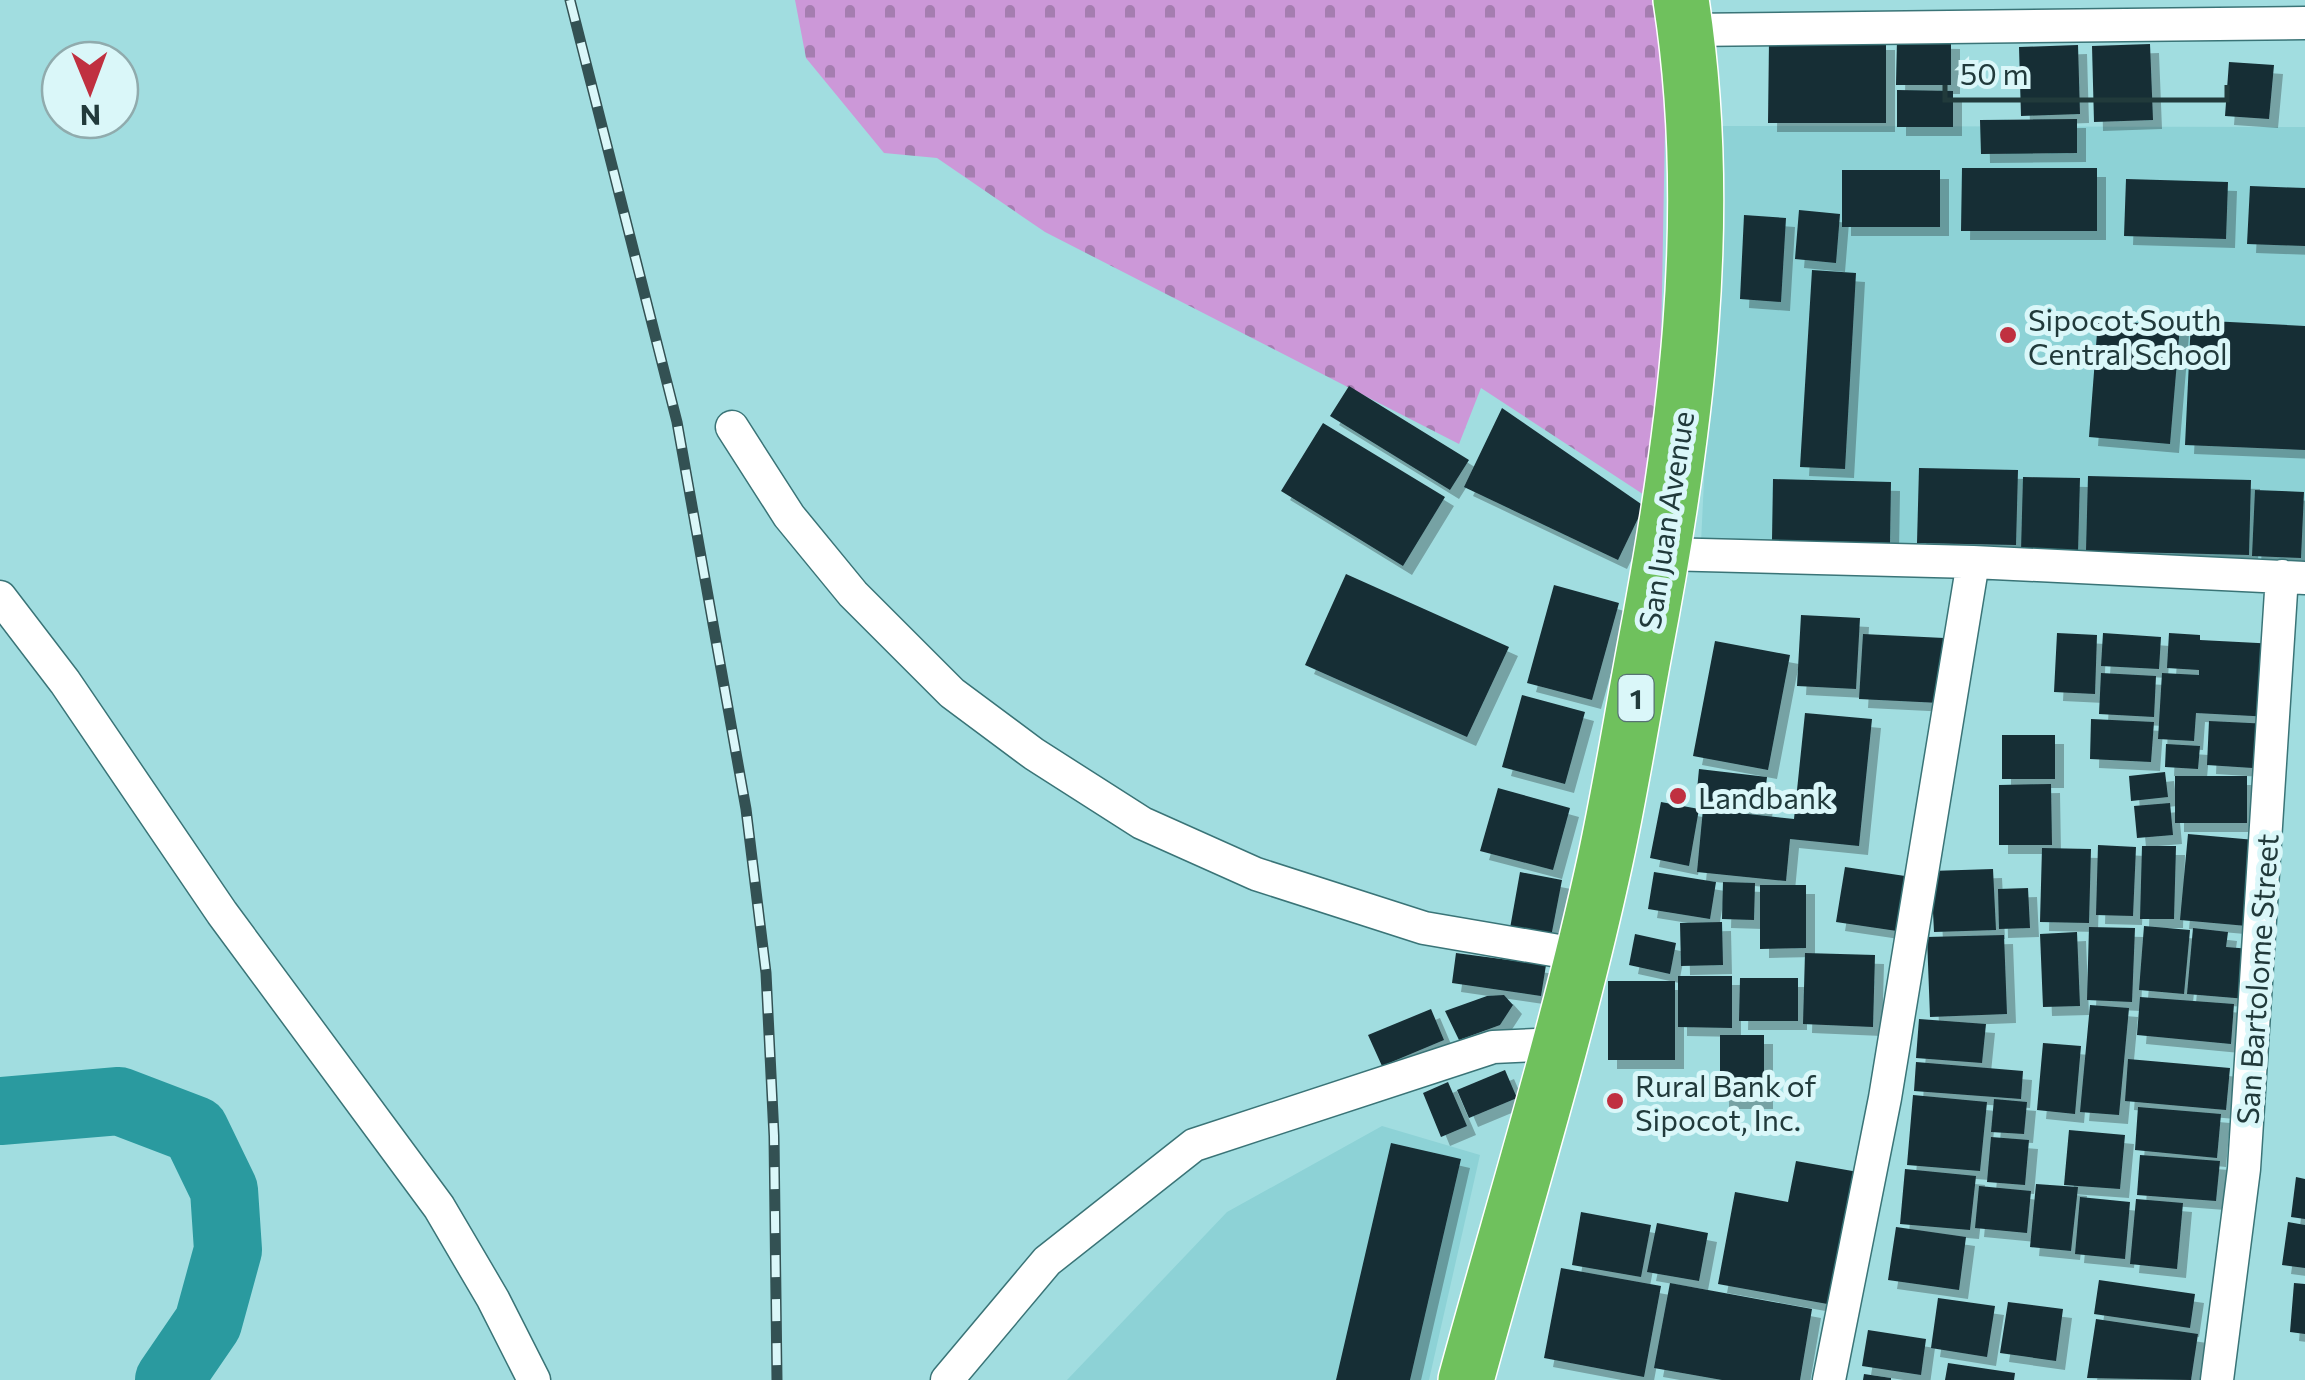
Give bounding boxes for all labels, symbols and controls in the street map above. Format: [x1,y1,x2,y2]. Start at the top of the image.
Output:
north arrow [40,40,140,140]
scale bar [1945,40,2228,102]
text: 50 m [1960,54,2029,91]
text: N [80,99,101,133]
place label: Sipocot South Central School [2028,300,2228,371]
marker: Sipocot South Central School [1997,324,2019,346]
street label: San Juan Avenue [1629,408,1701,632]
road number: 1 [1618,675,1654,721]
place label: Landbank [1698,778,1832,815]
marker: Landbank [1667,785,1689,807]
street label: San Bartolome Street [2227,832,2285,1126]
place label: Rural Bank of Sipocot, Inc. [1635,1066,1816,1137]
marker: Rural Bank of Sipocot, Inc. [1604,1090,1626,1112]

